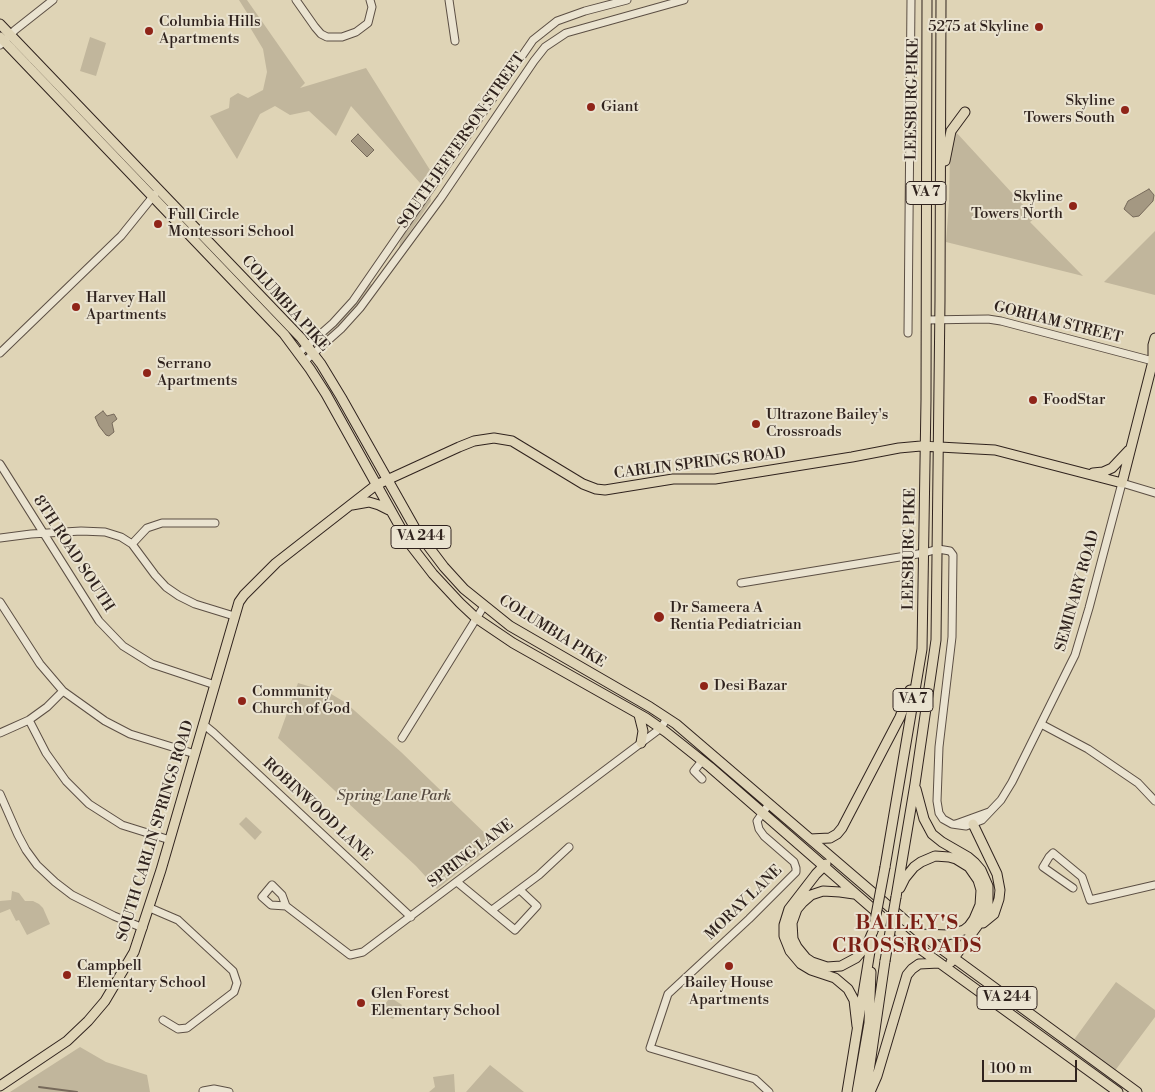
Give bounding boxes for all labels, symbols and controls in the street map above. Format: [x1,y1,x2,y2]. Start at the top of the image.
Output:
place label: Columbia Hills Apartments [159,13,260,48]
place label: 5275 at Skyline [928,18,1029,36]
marker: 5275 at Skyline [1033,21,1045,33]
marker: Columbia Hills Apartments [143,25,155,37]
street label: LEESBURG PIKE [903,38,923,160]
street label: SOUTH JEFFERSON STREET [395,50,529,232]
place label: Skyline Towers South [1024,92,1115,127]
place label: Giant [601,98,639,116]
marker: Giant [585,101,597,113]
marker: Skyline Towers South [1119,104,1131,116]
road number: VA 7 [906,182,946,204]
place label: Skyline Towers North [971,188,1063,223]
marker: Skyline Towers North [1067,200,1079,212]
place label: Full Circle Montessori School [168,206,294,241]
marker: Full Circle Montessori School [152,218,164,230]
street label: COLUMBIA PIKE [237,252,333,356]
place label: Harvey Hall Apartments [86,289,166,324]
street label: GORHAM STREET [992,298,1124,348]
marker: Harvey Hall Apartments [70,301,82,313]
place label: Serrano Apartments [157,355,237,390]
marker: Serrano Apartments [141,367,153,379]
place label: FoodStar [1043,391,1105,409]
marker: FoodStar [1027,394,1039,406]
place label: Ultrazone Bailey's Crossroads [766,406,888,441]
marker: Ultrazone Bailey's Crossroads [750,418,762,430]
street label: CARLIN SPRINGS ROAD [613,445,787,483]
street label: LEESBURG PIKE [900,488,920,610]
street label: 8TH ROAD SOUTH [29,492,117,616]
road number: VA 244 [391,526,451,548]
street label: SEMINARY ROAD [1052,528,1104,654]
street label: COLUMBIA PIKE [495,592,609,672]
place label: Dr Sameera A Rentia Pediatrician [670,599,802,634]
marker: Dr Sameera A Rentia Pediatrician [652,610,666,624]
place label: Desi Bazar [714,677,787,695]
marker: Desi Bazar [698,680,710,692]
place label: Community Church of God [252,683,350,718]
road number: VA 7 [893,688,933,712]
marker: Community Church of God [236,695,248,707]
street label: SOUTH CARLIN SPRINGS ROAD [114,718,198,944]
street label: ROBINWOOD LANE [259,755,375,865]
park label: Spring Lane Park [337,787,451,805]
street label: SPRING LANE [425,816,517,892]
street label: MORAY LANE [702,862,786,944]
district label: BAILEY'S CROSSROADS [831,912,983,959]
place label: Campbell Elementary School [77,957,206,992]
marker: Bailey House Apartments [723,960,735,972]
marker: Campbell Elementary School [61,969,73,981]
place label: Bailey House Apartments [685,974,773,1009]
place label: Glen Forest Elementary School [371,985,500,1020]
road number: VA 244 [977,986,1037,1010]
marker: Glen Forest Elementary School [355,997,367,1009]
scale bar [985,1050,1080,1082]
text: 100 m [990,1059,1032,1078]

